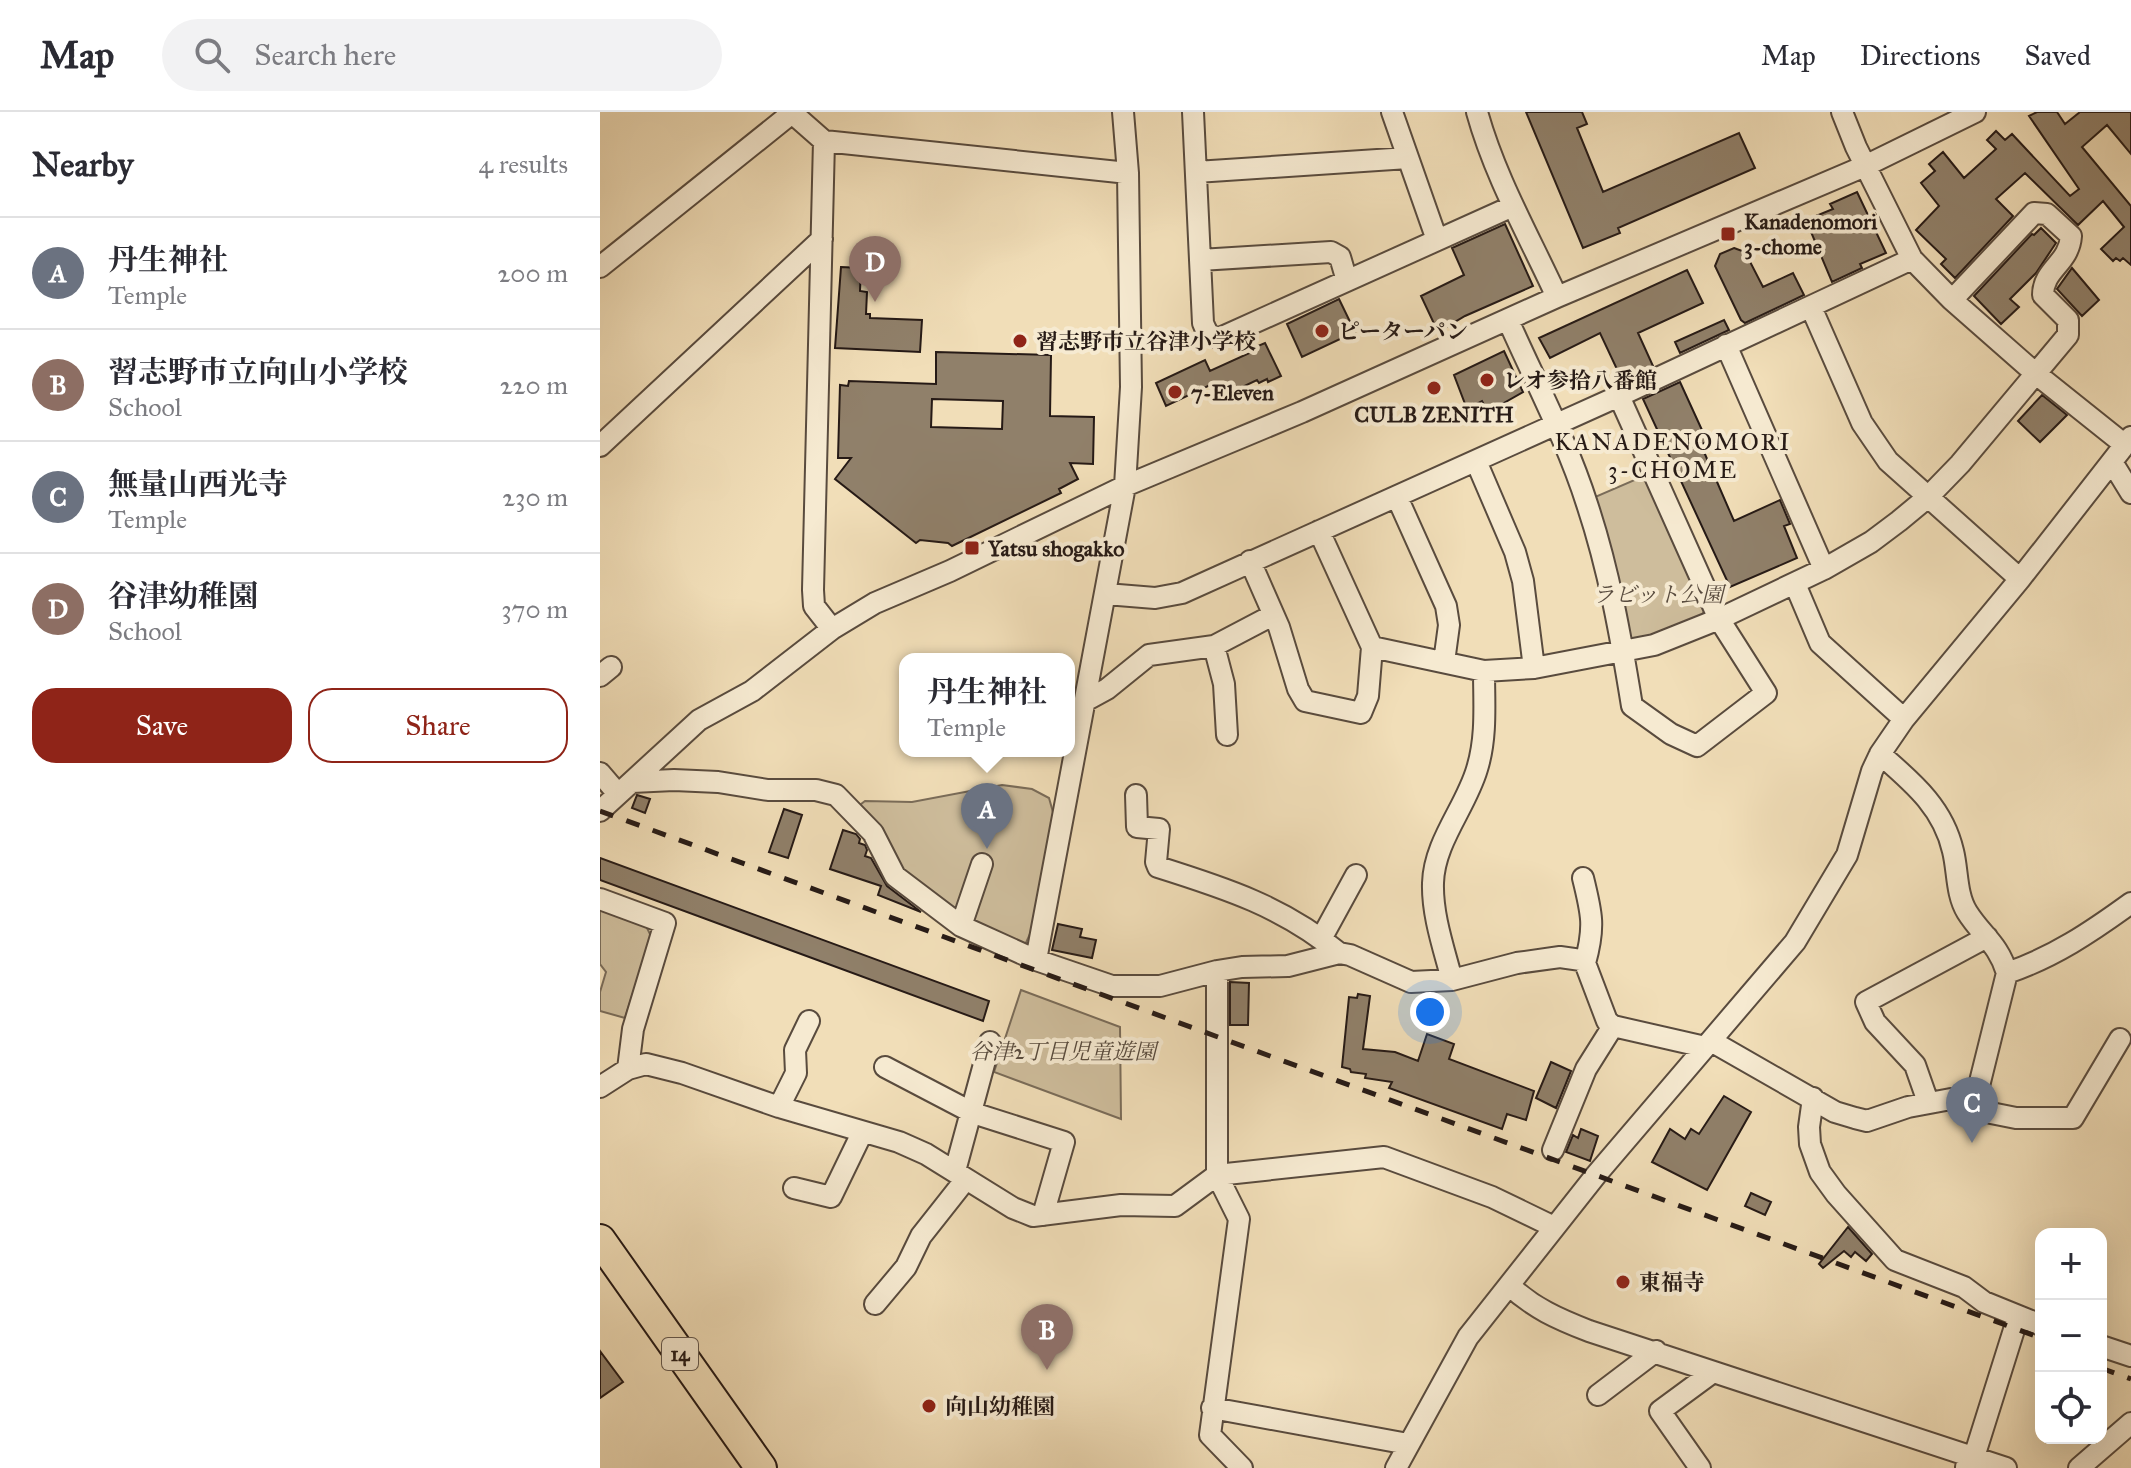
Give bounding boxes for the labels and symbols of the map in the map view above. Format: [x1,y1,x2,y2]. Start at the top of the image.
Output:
place label: Kanadenomori 3-chome [1744,208,1878,260]
marker: Kanadenomori 3-chome [1719,225,1737,243]
pin: D [849,236,901,302]
place label: ピーターパン [1338,318,1468,345]
marker: ピーターパン [1313,322,1331,340]
place label: 習志野市立谷津小学校 [1036,328,1256,355]
marker: 習志野市立谷津小学校 [1011,332,1029,350]
place label: レオ参拾八番館 [1503,367,1657,394]
marker: レオ参拾八番館 [1478,371,1496,389]
place label: 7-Eleven [1191,379,1274,406]
marker: CULB ZENITH [1425,379,1443,397]
marker: 7-Eleven [1166,383,1184,401]
place label: CULB ZENITH [1354,401,1514,428]
district label: KANADENOMORI 3-CHOME [1554,427,1792,485]
place label: Yatsu shogakko [987,535,1125,562]
marker: Yatsu shogakko [963,539,981,557]
park label: ラビット公園 [1592,581,1727,608]
pin: A [961,783,1013,849]
your location [1410,992,1450,1032]
park label: 谷津2丁目児童遊園 [970,1038,1159,1065]
pin: C [1946,1077,1998,1143]
place label: 東福寺 [1639,1269,1705,1296]
marker: 東福寺 [1614,1273,1632,1291]
pin: B [1021,1304,1073,1370]
road number: 14 [662,1338,698,1370]
place label: 向山幼稚園 [945,1393,1055,1420]
marker: 向山幼稚園 [920,1397,938,1415]

